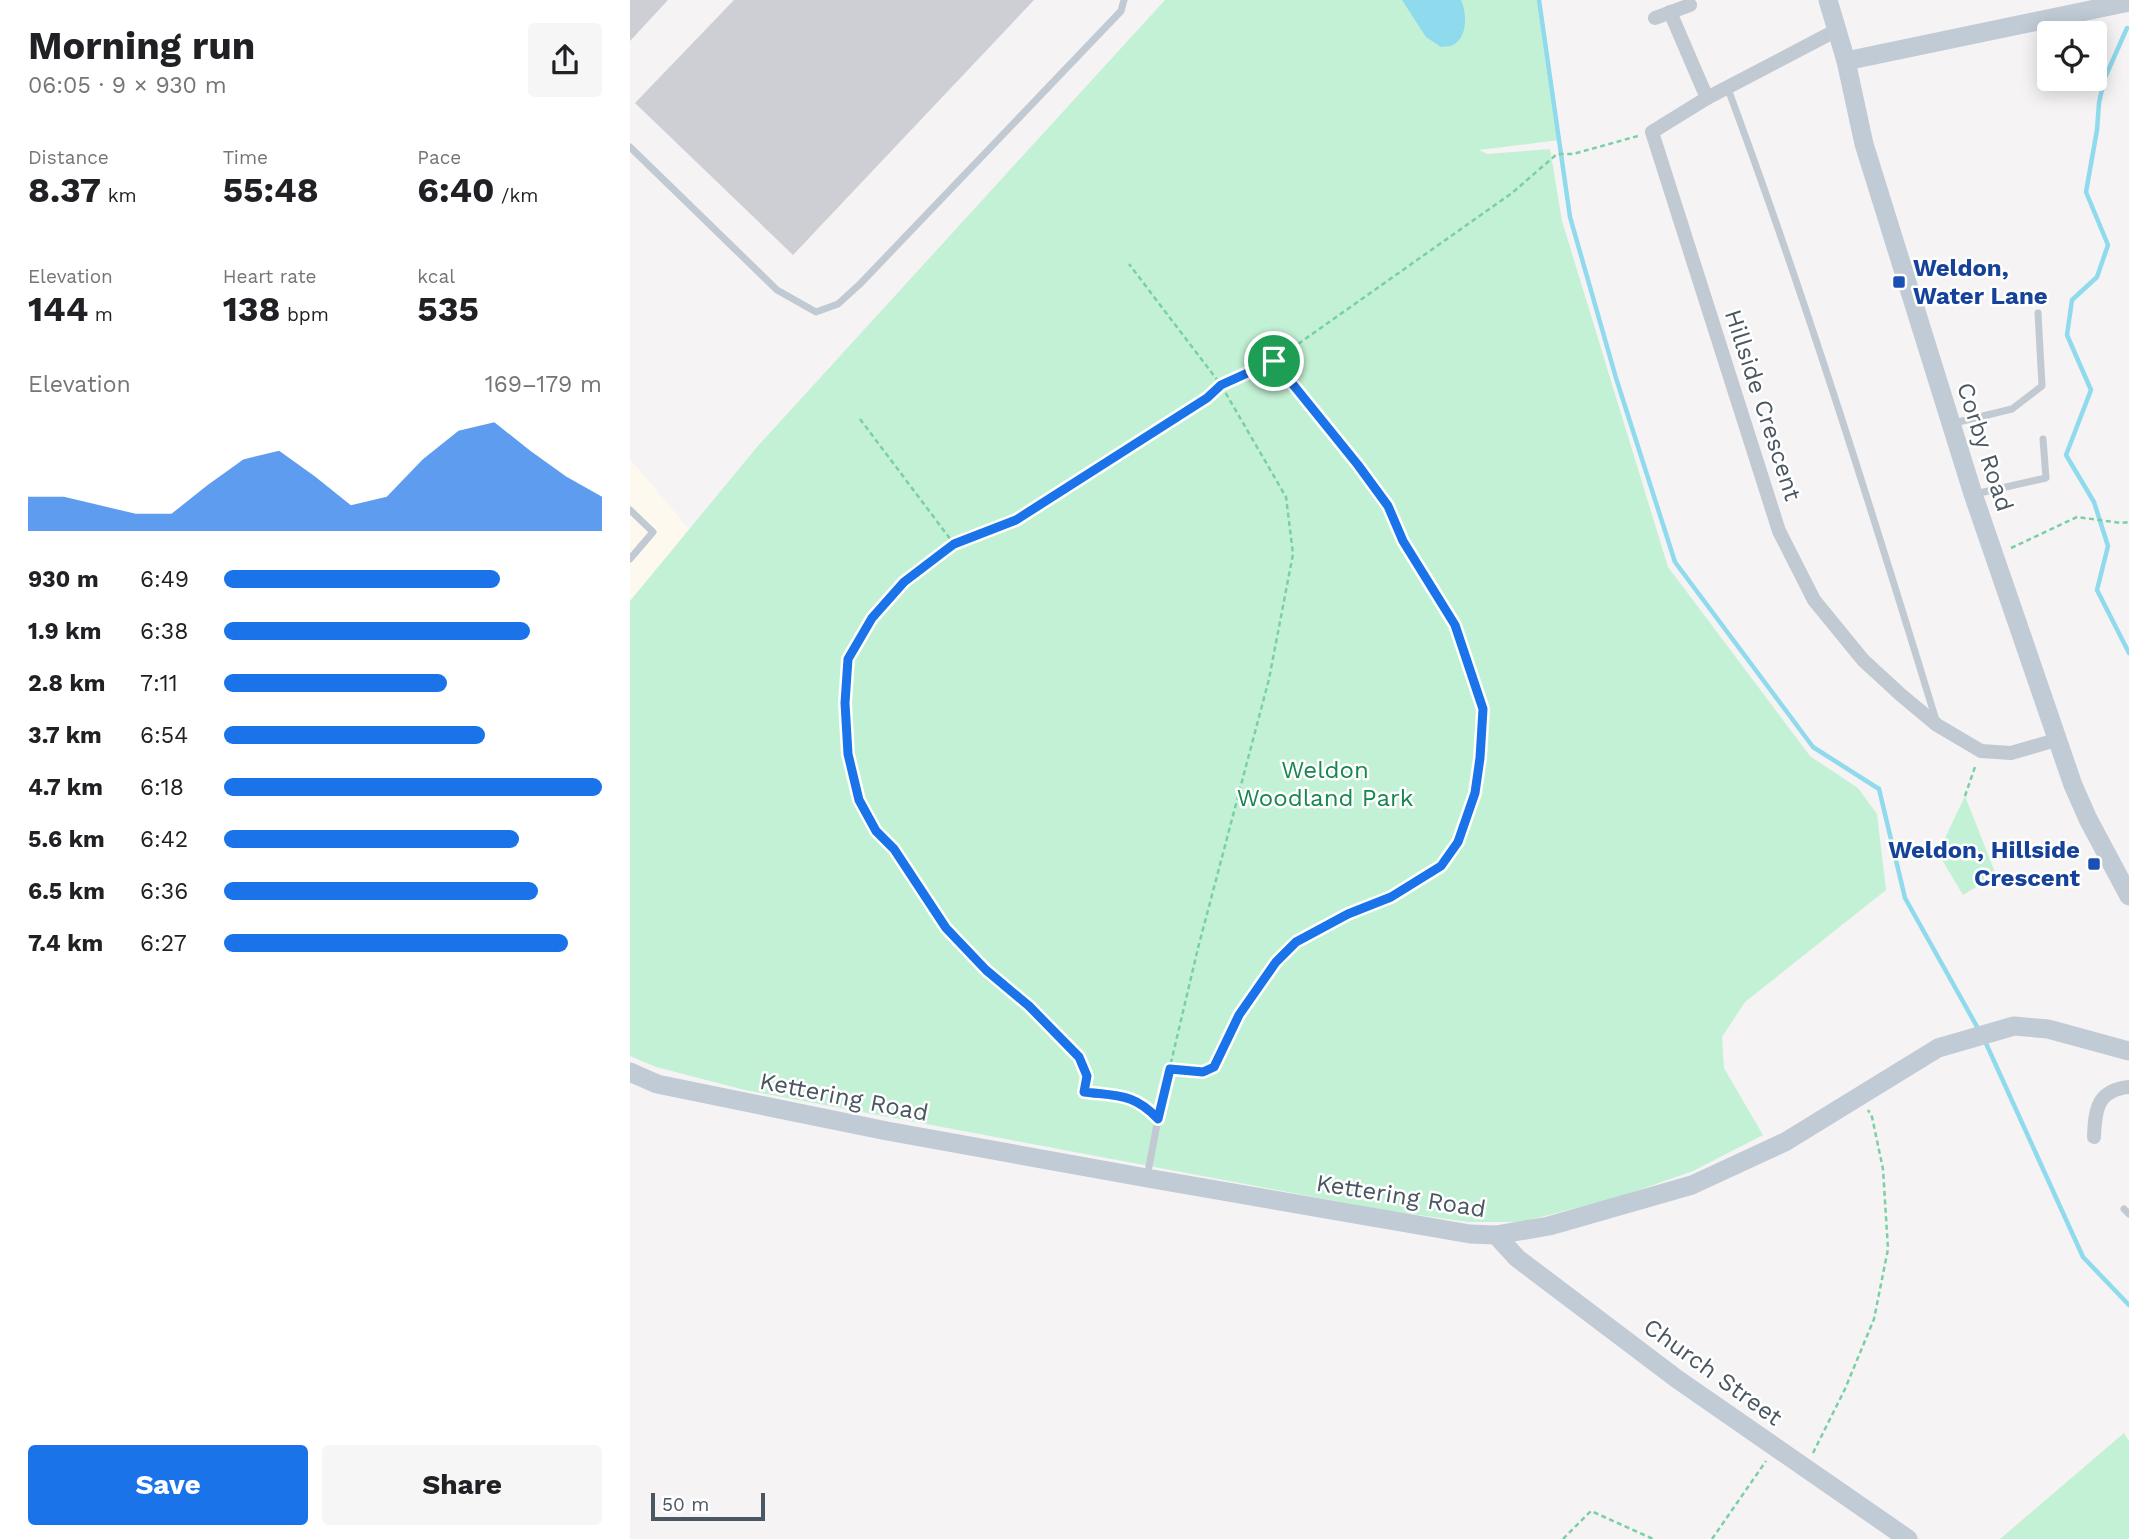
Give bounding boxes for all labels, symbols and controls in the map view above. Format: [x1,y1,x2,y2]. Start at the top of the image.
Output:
map controls [2037,21,2107,91]
button: locate [2037,21,2107,91]
button: share [528,23,602,97]
text: Morning run [28,24,255,68]
text: 06:05 · 9 × 930 m [28,72,227,99]
text: Distance [28,146,109,169]
text: Time [223,146,268,169]
text: Pace [417,146,461,169]
text: 8.37 [28,169,101,211]
text: 55:48 [223,169,319,211]
text: 6:40 [417,169,495,211]
text: km [101,184,137,207]
text: /km [495,184,538,207]
place label: Weldon, Water Lane [1913,254,2048,310]
text: Elevation [28,265,113,288]
text: Heart rate [223,265,317,288]
text: kcal [417,265,455,288]
marker: Weldon, Water Lane [1891,274,1907,290]
text: 144 [28,288,88,330]
text: 138 [223,288,280,330]
text: 535 [417,288,479,330]
text: m [88,303,113,326]
text: bpm [280,303,329,326]
street label: Hillside Crescent [1719,306,1807,504]
pin [1244,331,1304,391]
icon: arrive [1255,342,1293,380]
text: Elevation [28,371,131,398]
text: 169–179 m [485,371,602,398]
street label: Corby Road [1951,379,2019,515]
text: 930 m [28,566,99,593]
text: 6:49 [140,566,189,593]
text: 1.9 km [28,618,101,645]
text: 6:38 [140,618,188,645]
text: 2.8 km [28,670,105,697]
text: 7:11 [140,670,178,697]
text: 3.7 km [28,722,102,749]
text: 6:54 [140,722,188,749]
park label: Weldon Woodland Park [1237,756,1414,812]
text: 4.7 km [28,774,103,801]
text: 6:18 [140,774,184,801]
text: 5.6 km [28,826,105,853]
text: 6:42 [140,826,188,853]
place label: Weldon, Hillside Crescent [1888,836,2081,892]
marker: Weldon, Hillside Crescent [2086,856,2102,872]
text: 6.5 km [28,878,105,905]
text: 6:36 [140,878,188,905]
text: 7.4 km [28,930,103,957]
text: 6:27 [140,930,187,957]
street label: Kettering Road [757,1067,931,1127]
street label: Kettering Road [1314,1169,1488,1223]
street label: Church Street [1638,1312,1788,1432]
button: Save [28,1445,308,1525]
button: Share [322,1445,602,1525]
scale bar [651,1490,765,1522]
text: 50 m [662,1493,709,1516]

